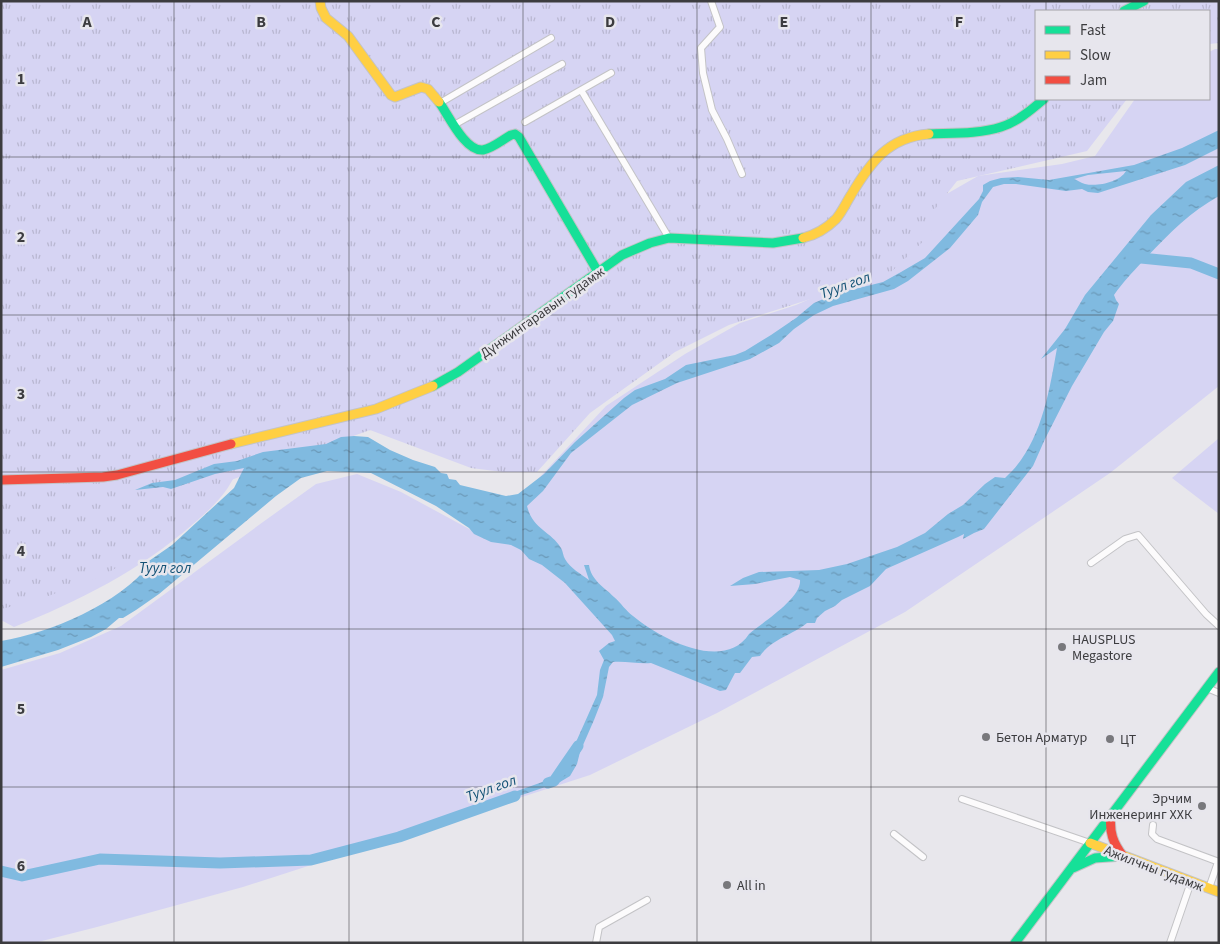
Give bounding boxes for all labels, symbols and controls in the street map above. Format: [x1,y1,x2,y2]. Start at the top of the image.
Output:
legend [1035,10,1210,100]
text: A [81,11,92,33]
text: B [256,11,266,33]
text: C [431,11,441,33]
text: D [605,11,615,33]
text: E [780,11,788,33]
text: F [955,11,963,33]
text: Fast [1080,20,1106,41]
text: Slow [1080,45,1111,66]
text: 1 [17,68,25,90]
text: Jam [1080,70,1107,91]
text: 2 [17,226,25,248]
street label: Дүнжингаравын гудамж [476,262,609,363]
water label: Туул гол [817,267,874,304]
text: 3 [17,383,25,405]
text: 4 [17,540,26,562]
water label: Туул гол [139,558,191,579]
place label: HAUSPLUS Megastore [1072,630,1136,666]
marker: HAUSPLUS Megastore [1056,641,1068,653]
text: 5 [17,698,25,720]
place label: Бетон Арматур [996,728,1088,748]
place label: ЦТ [1120,730,1137,750]
marker: Бетон Арматур [980,731,992,743]
marker: ЦТ [1104,733,1116,745]
water label: Туул гол [463,770,520,807]
place label: Эрчим Инженеринг ХХК [1089,789,1193,825]
marker: Эрчим Инженеринг ХХК [1196,800,1208,812]
street label: Ажилчны гудамж [1101,841,1207,897]
text: 6 [17,855,25,877]
place label: All in [737,876,766,896]
marker: All in [721,879,733,891]

